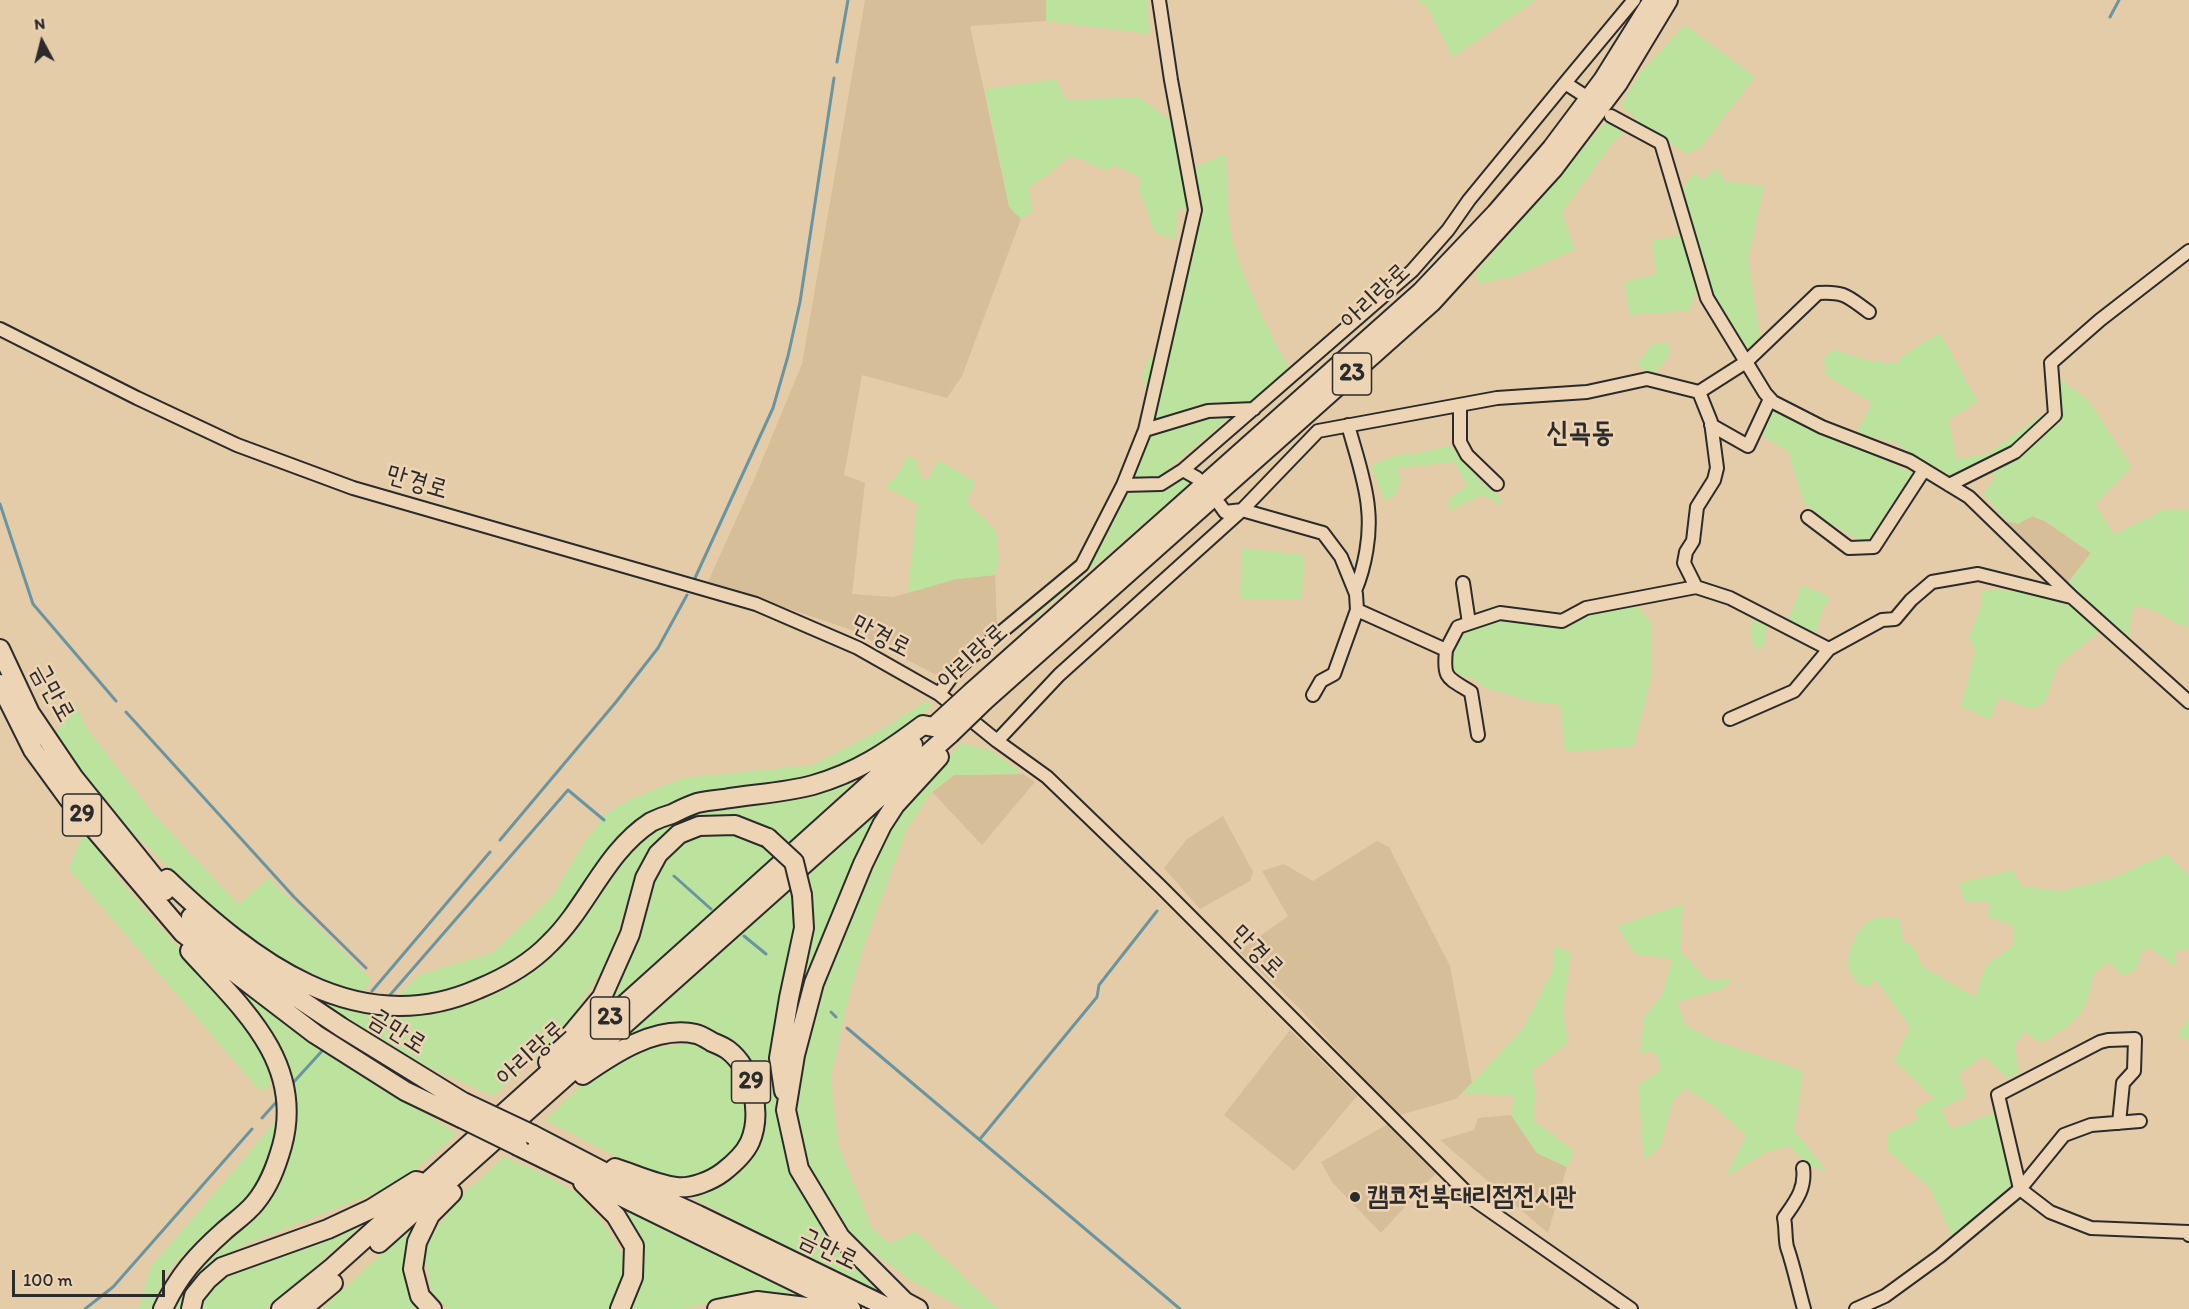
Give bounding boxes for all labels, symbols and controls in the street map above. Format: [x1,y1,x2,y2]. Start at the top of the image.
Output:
north arrow [12,12,72,72]
text: N [33,14,46,34]
street label: 아리랑로 [1335,257,1417,337]
road number: 23 [1332,353,1372,395]
district label: 신곡동 [1546,417,1614,451]
street label: 만경로 [383,459,451,507]
street label: 만경로 [846,609,916,665]
street label: 아리랑로 [931,617,1015,697]
street label: 금만로 [23,658,81,728]
road number: 29 [62,794,101,836]
street label: 만경로 [1224,919,1290,985]
road number: 23 [590,997,630,1039]
street label: 금만로 [362,1002,432,1062]
street label: 아리랑로 [490,1014,574,1094]
road number: 29 [732,1061,771,1103]
place label: 캠코전북대리점전시관 [1367,1181,1576,1213]
marker: 캠코전북대리점전시관 [1348,1190,1362,1204]
street label: 금만로 [793,1222,863,1278]
scale bar [15,1258,168,1296]
text: 100 m [23,1269,73,1291]

